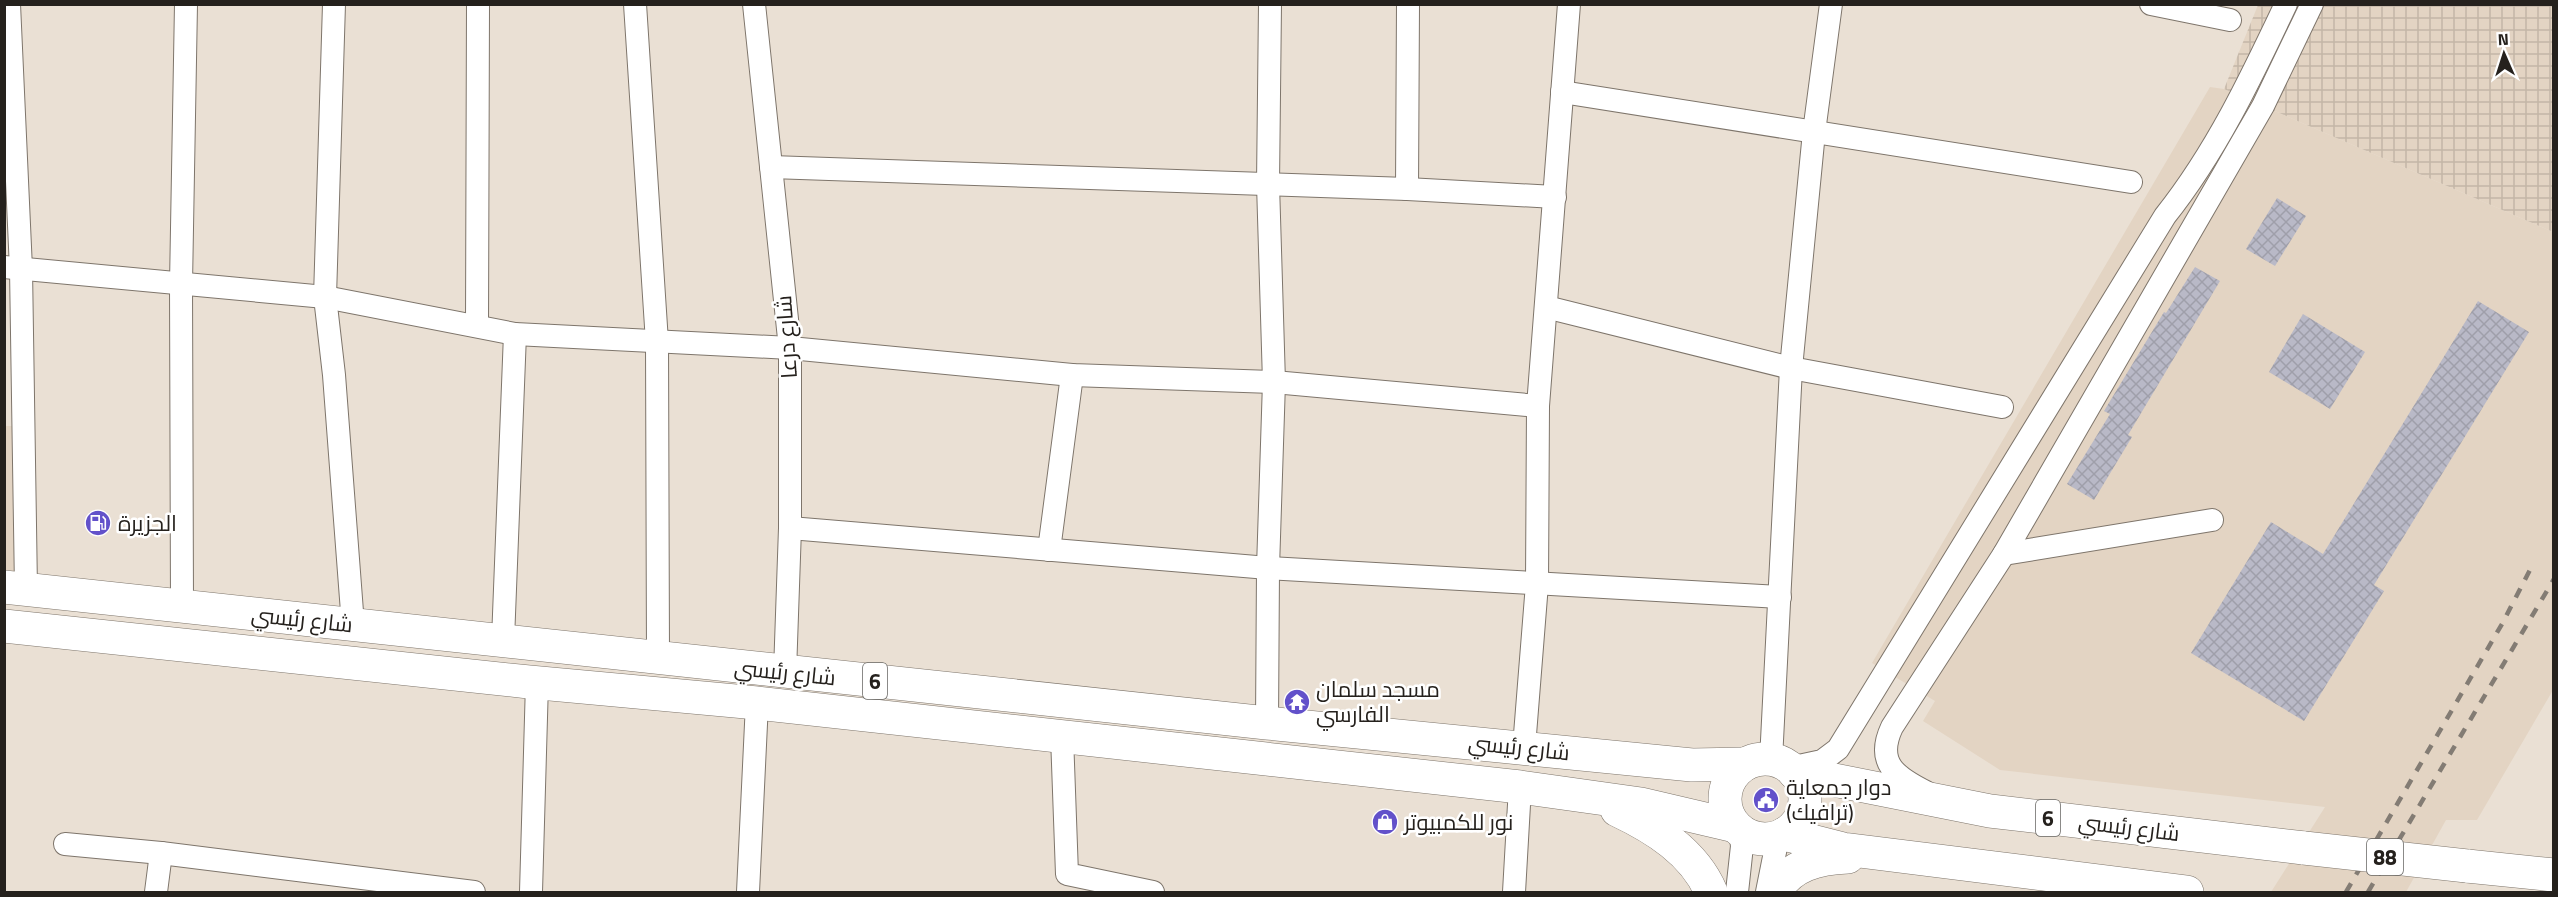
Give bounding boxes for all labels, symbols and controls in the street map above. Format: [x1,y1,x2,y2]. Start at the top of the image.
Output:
north arrow [2474,24,2534,84]
text: N [2497,27,2509,51]
street label: شارع درعا [766,294,806,380]
place label: الجزيرة [118,506,177,540]
fuel station icon: الجزيرة [83,508,113,538]
street label: شارع رئيسي [250,597,354,641]
street label: شارع رئيسي [733,650,837,694]
road number: 6 [863,663,887,699]
place label: مسجد سلمان الفارسي [1316,672,1440,731]
temple icon: مسجد سلمان الفارسي [1282,687,1312,717]
street label: شارع رئيسي [1467,725,1571,769]
place label: دوار جمعاية (ترافيك) [1786,770,1891,829]
public building icon: دوار جمعاية (ترافيك) [1751,785,1781,815]
road number: 6 [2036,800,2060,836]
street label: شارع رئيسي [2076,804,2182,850]
place label: نور للكمبيوتر [1402,805,1513,839]
shop icon: نور للكمبيوتر [1370,807,1400,837]
road number: 88 [2367,839,2403,875]

